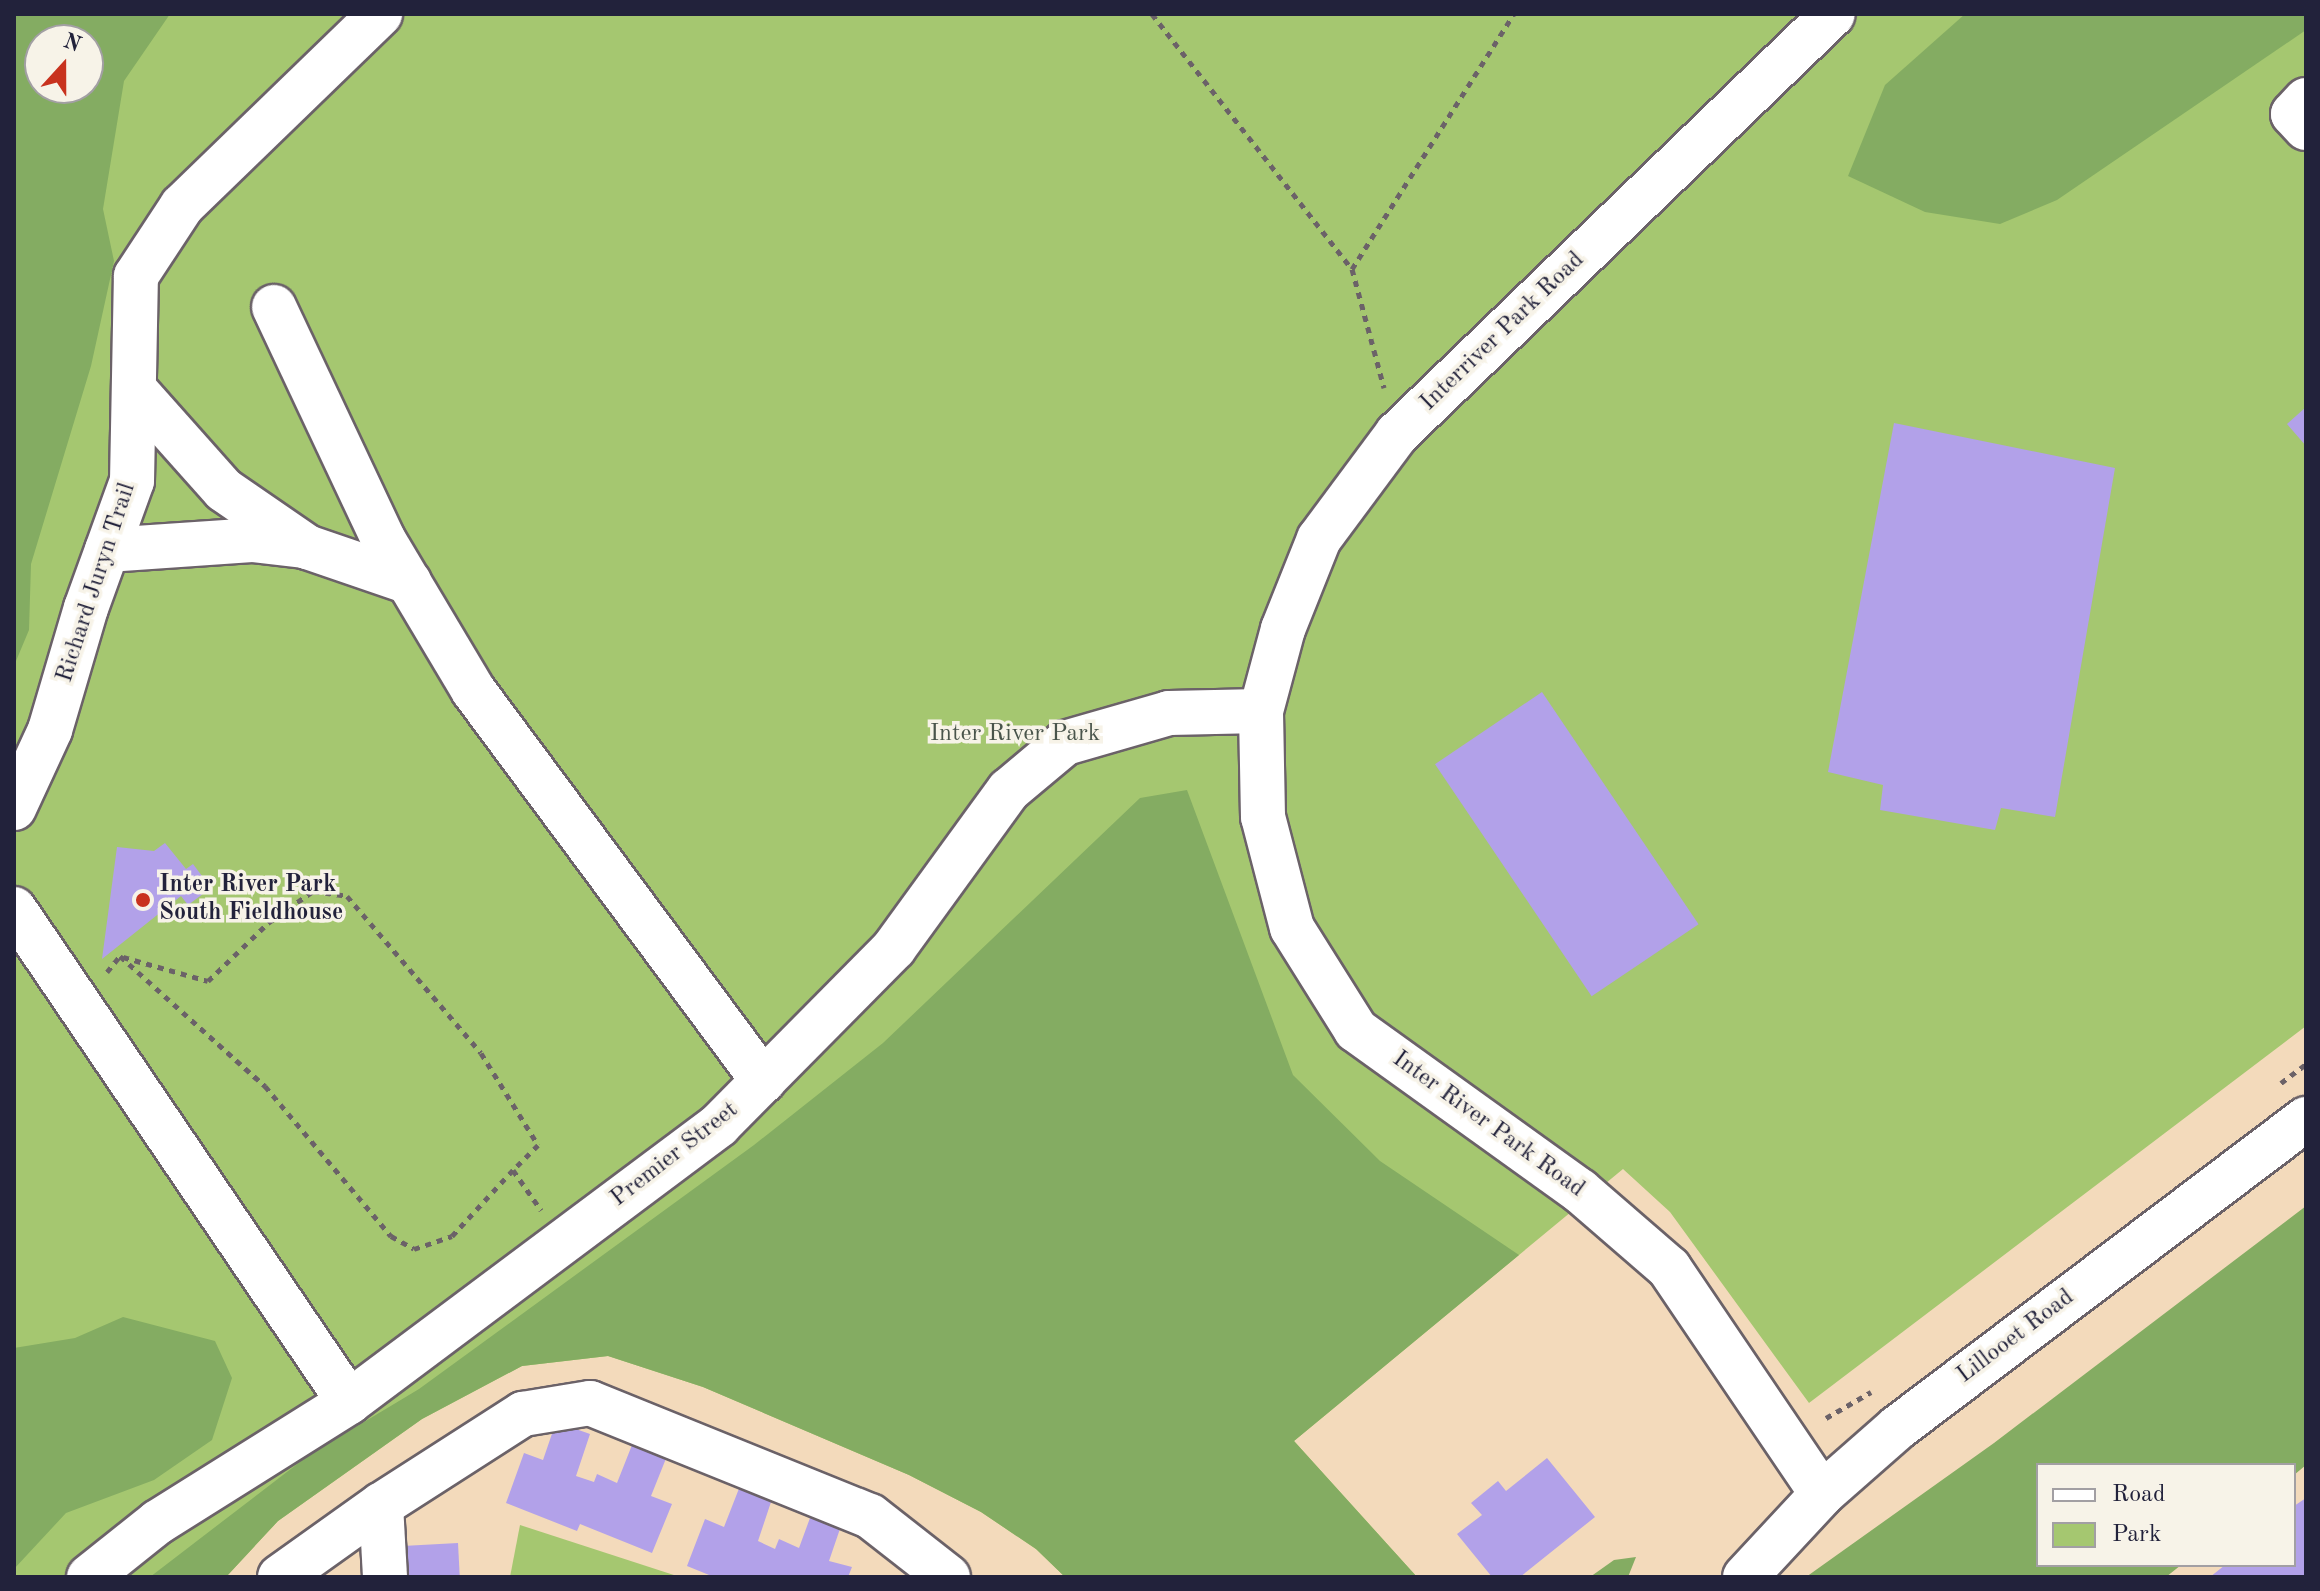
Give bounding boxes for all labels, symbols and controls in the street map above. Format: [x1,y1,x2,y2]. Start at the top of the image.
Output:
north arrow [24,24,104,104]
text: N [60,30,84,57]
street label: Interriver Park Road [1415,246,1591,418]
street label: Richard Juryn Trail [51,480,143,686]
park label: Inter River Park [930,721,1100,749]
place label: Inter River Park South Fieldhouse [159,872,343,928]
marker: Inter River Park South Fieldhouse [134,891,152,909]
street label: Inter River Park Road [1386,1045,1590,1205]
street label: Premier Street [605,1096,745,1214]
street label: Lillooet Road [1952,1284,2080,1390]
legend [2036,1463,2296,1567]
text: Road [2112,1483,2165,1507]
text: Park [2112,1523,2161,1547]

